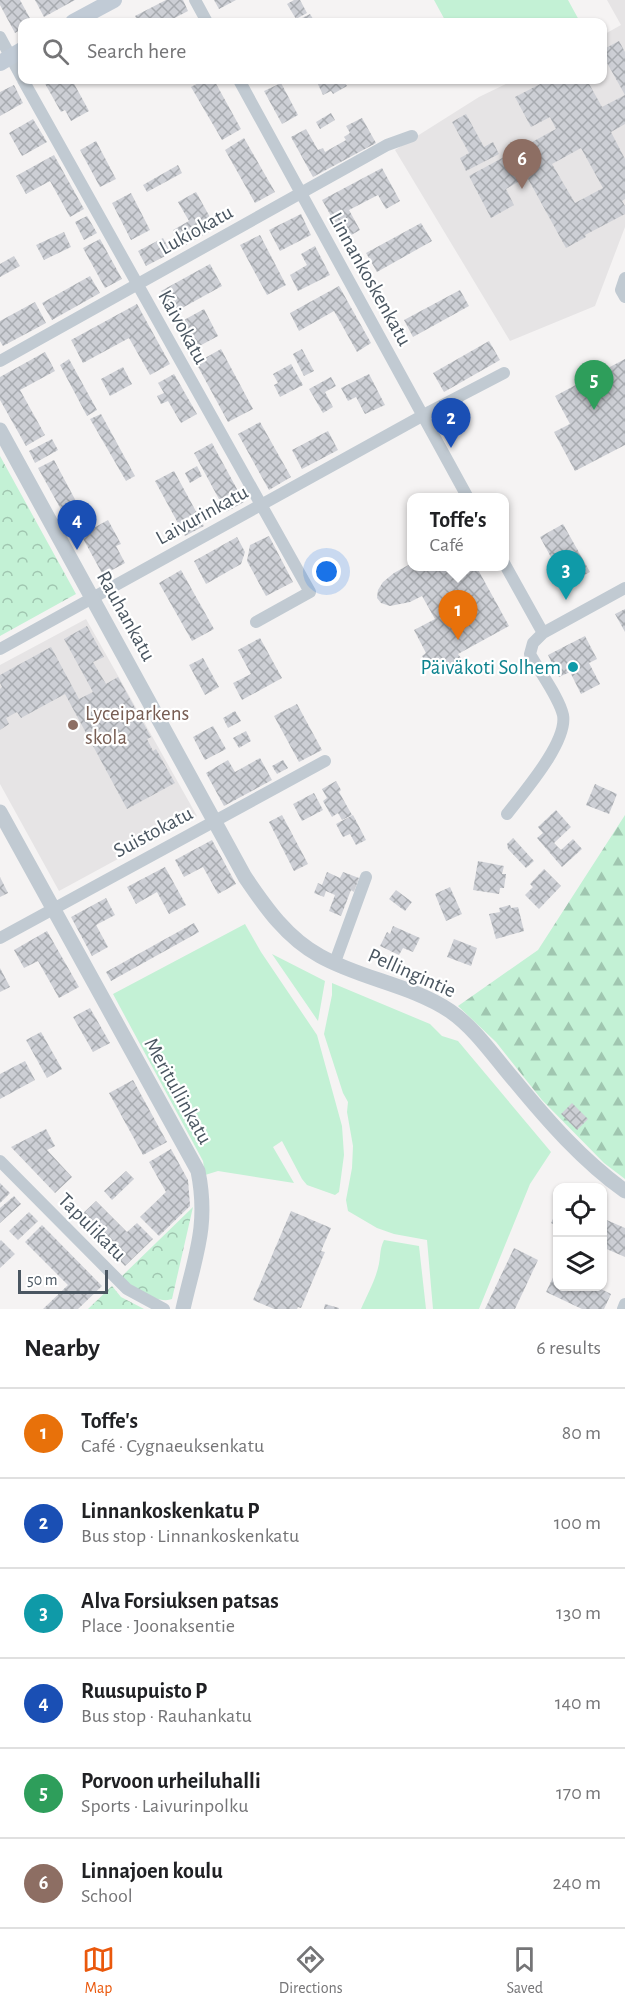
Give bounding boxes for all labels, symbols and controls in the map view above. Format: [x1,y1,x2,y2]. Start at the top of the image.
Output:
search box [18,18,607,84]
icon: search [39,35,72,68]
text: Search here [87,40,186,62]
pin: 6 [502,140,542,189]
street label: Lukiokatu [156,201,237,259]
street label: Linnankoskenkatu [325,209,415,349]
street label: Kaivokatu [154,286,212,368]
pin: 5 [574,360,614,410]
pin: 2 [432,398,470,448]
street label: Laivurinkatu [152,481,252,549]
popup [407,493,509,571]
pin: 4 [58,500,97,550]
text: Toffe's [429,509,487,531]
text: Café [429,535,464,555]
pin: 3 [546,550,586,600]
your location [312,557,341,586]
street label: Rauhankatu [93,568,159,665]
pin: 1 [438,590,478,640]
place label: Päiväkoti Solhem [420,657,561,678]
marker: Päiväkoti Solhem [566,660,580,674]
place label: Lyceiparkens skola [85,703,189,748]
marker: Lyceiparkens skola [66,718,80,732]
street label: Suistokatu [110,802,196,862]
street label: Pellingintie [365,944,459,1002]
street label: Meritullinkatu [140,1034,216,1148]
map controls [553,1183,607,1291]
button: locate [553,1183,607,1237]
street label: Tapulikatu [54,1189,130,1265]
button: layers [553,1237,607,1291]
scale bar [18,1267,108,1294]
text: 50 m [27,1272,58,1288]
text: Nearby [24,1335,100,1361]
text: 6 results [536,1338,601,1358]
text: Toffe's [81,1410,138,1432]
text: 1 [40,1423,47,1443]
text: 80 m [562,1423,601,1443]
text: Café · Cygnaeuksenkatu [81,1436,264,1456]
text: Linnankoskenkatu P [81,1500,259,1522]
text: 2 [39,1513,48,1533]
text: 100 m [554,1513,601,1533]
text: Bus stop · Linnankoskenkatu [81,1526,299,1546]
text: Alva Forsiuksen patsas [81,1590,279,1612]
text: 3 [39,1603,48,1623]
text: 130 m [556,1603,601,1623]
text: Place · Joonaksentie [81,1616,235,1636]
text: Ruusupuisto P [81,1680,207,1702]
text: 4 [38,1693,49,1713]
text: 140 m [555,1693,601,1713]
text: Bus stop · Rauhankatu [81,1706,252,1726]
text: Porvoon urheiluhalli [81,1770,261,1792]
text: 5 [39,1783,48,1803]
text: 170 m [556,1783,601,1803]
text: Sports · Laivurinpolku [81,1796,248,1816]
text: Linnajoen koulu [81,1860,223,1882]
text: 6 [39,1873,48,1893]
text: 240 m [552,1873,601,1893]
text: School [81,1886,133,1906]
tab: Map [82,1943,115,1998]
tab: Directions [279,1943,343,1998]
tab: Saved [506,1943,543,1998]

